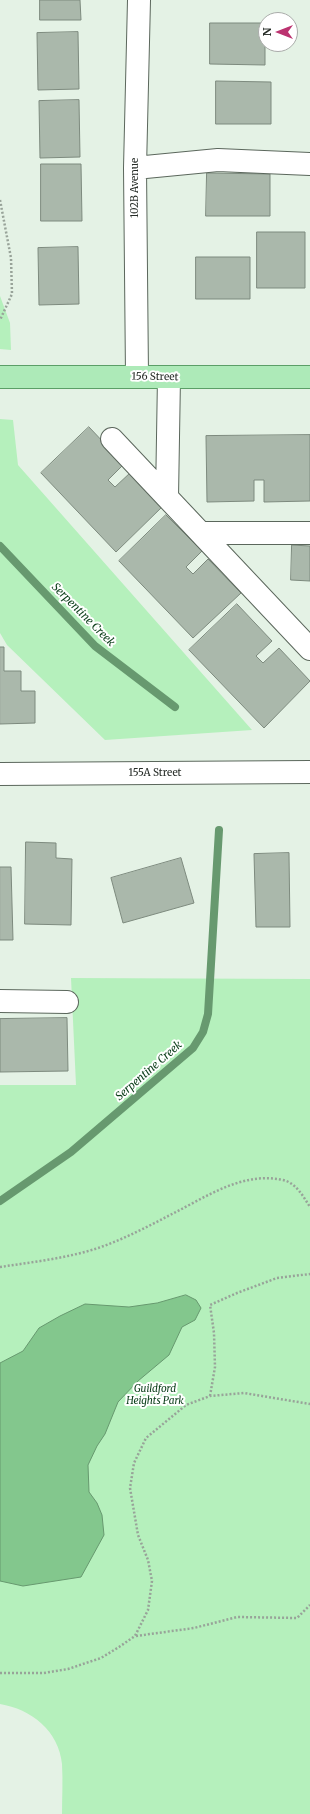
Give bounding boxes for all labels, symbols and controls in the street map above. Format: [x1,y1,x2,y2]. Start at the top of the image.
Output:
north arrow [258,12,298,52]
text: N [260,28,274,36]
street label: 102B Avenue [129,158,141,218]
street label: 156 Street [131,371,179,383]
water label: Serpentine Creek [49,581,117,649]
street label: 155A Street [128,767,182,779]
water label: Serpentine Creek [113,1039,185,1103]
park label: Guildford Heights Park [126,1383,184,1406]

